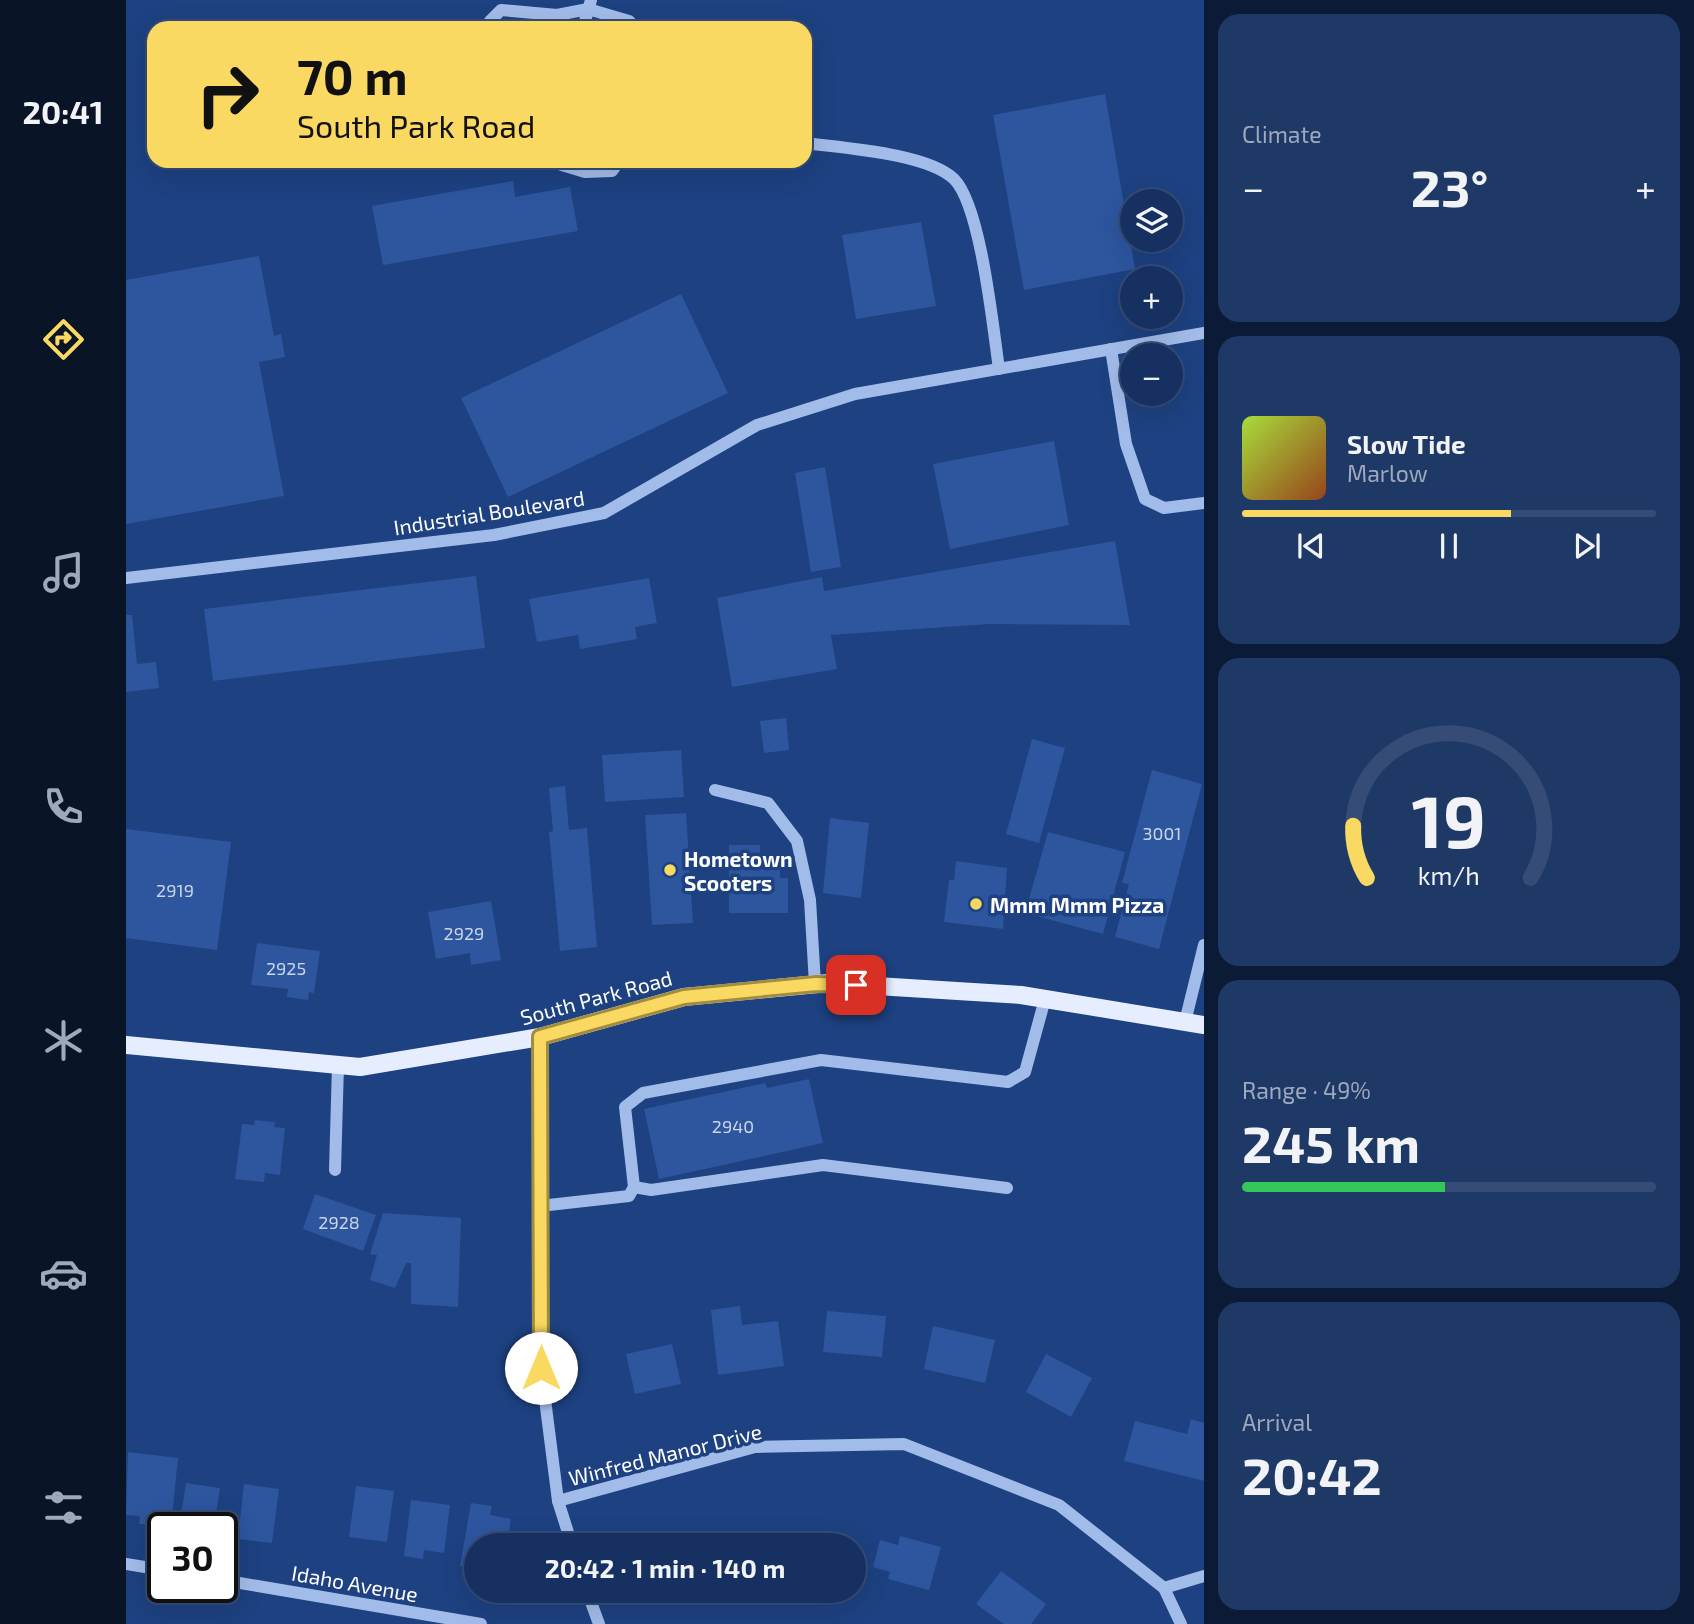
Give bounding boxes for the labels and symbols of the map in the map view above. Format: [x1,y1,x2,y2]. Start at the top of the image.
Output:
street label: Industrial Boulevard [392,485,586,539]
house number: 3001 [1143,822,1181,844]
place label: Hometown Scooters [684,846,793,895]
marker: Hometown Scooters [662,862,678,878]
house number: 2919 [156,879,194,901]
place label: Mmm Mmm Pizza [990,892,1164,917]
marker: Mmm Mmm Pizza [968,896,984,912]
house number: 2929 [444,922,484,944]
pin [826,955,886,1015]
house number: 2925 [266,957,306,979]
street label: South Park Road [517,965,675,1029]
house number: 2940 [712,1115,754,1137]
house number: 2928 [318,1211,360,1233]
position arrow [504,1331,578,1405]
street label: Winfred Manor Drive [566,1418,764,1490]
speed limit sign: 30 [147,1512,238,1603]
street label: Idaho Avenue [290,1560,420,1606]

